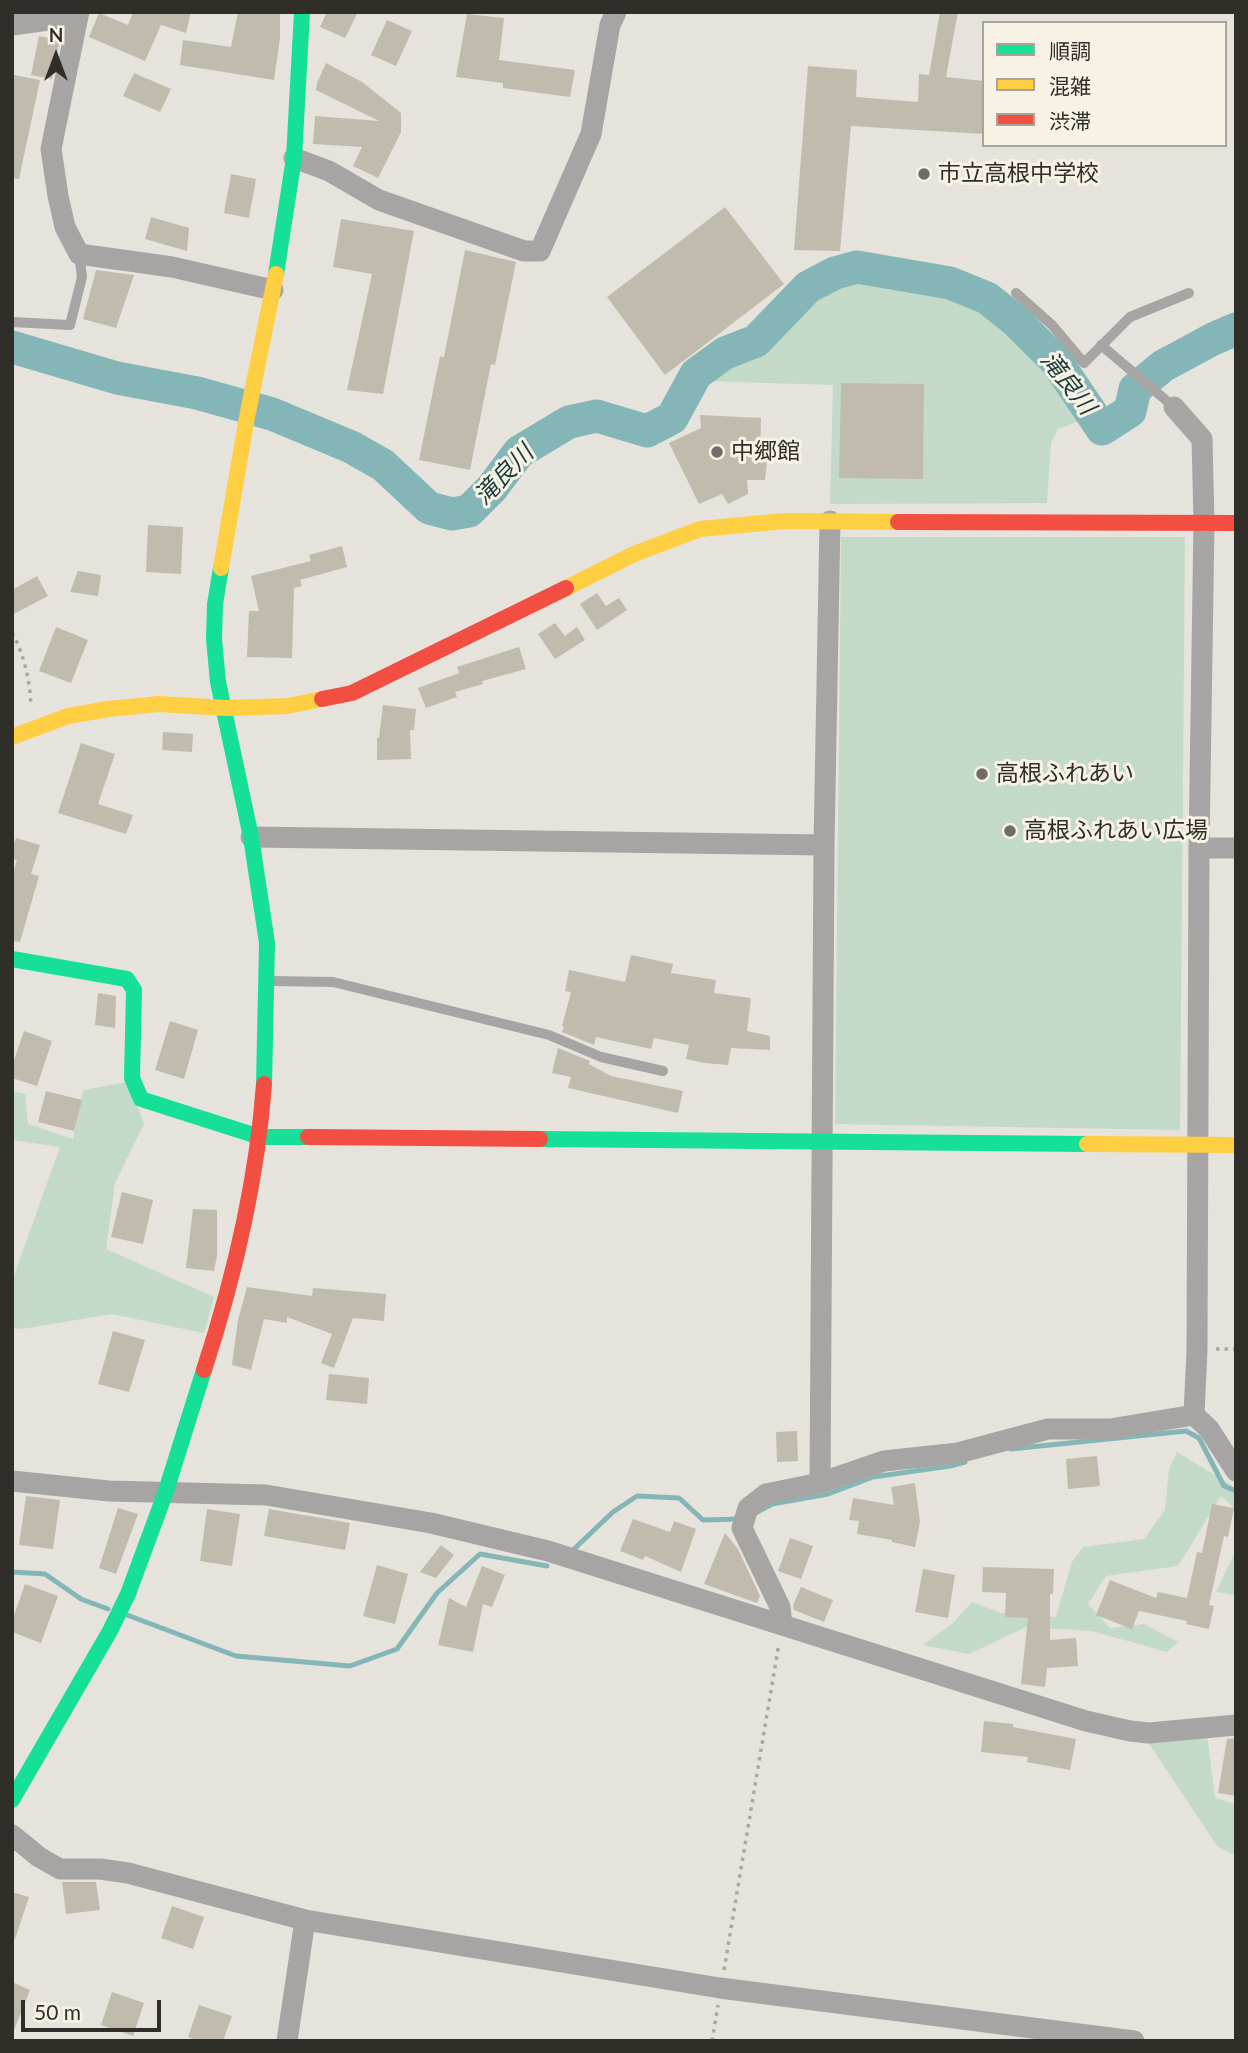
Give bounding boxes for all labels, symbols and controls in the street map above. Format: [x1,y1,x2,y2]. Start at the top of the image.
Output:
north arrow [21,21,91,91]
legend [982,21,1227,147]
text: N [49,23,63,46]
text: 順調 [1049,38,1091,63]
text: 混雑 [1049,73,1091,98]
text: 渋滞 [1049,108,1091,133]
place label: 市立高根中学校 [938,160,1099,188]
marker: 市立高根中学校 [916,166,932,182]
water label: 滝良川 [1034,346,1102,420]
place label: 中郷館 [731,438,800,466]
water label: 滝良川 [469,439,539,511]
marker: 中郷館 [709,444,725,460]
place label: 高根ふれあい [996,760,1134,788]
marker: 高根ふれあい [974,766,990,782]
place label: 高根ふれあい広場 [1024,817,1208,845]
marker: 高根ふれあい広場 [1002,823,1018,839]
scale bar [24,1986,164,2030]
text: 50 m [34,1999,81,2024]

